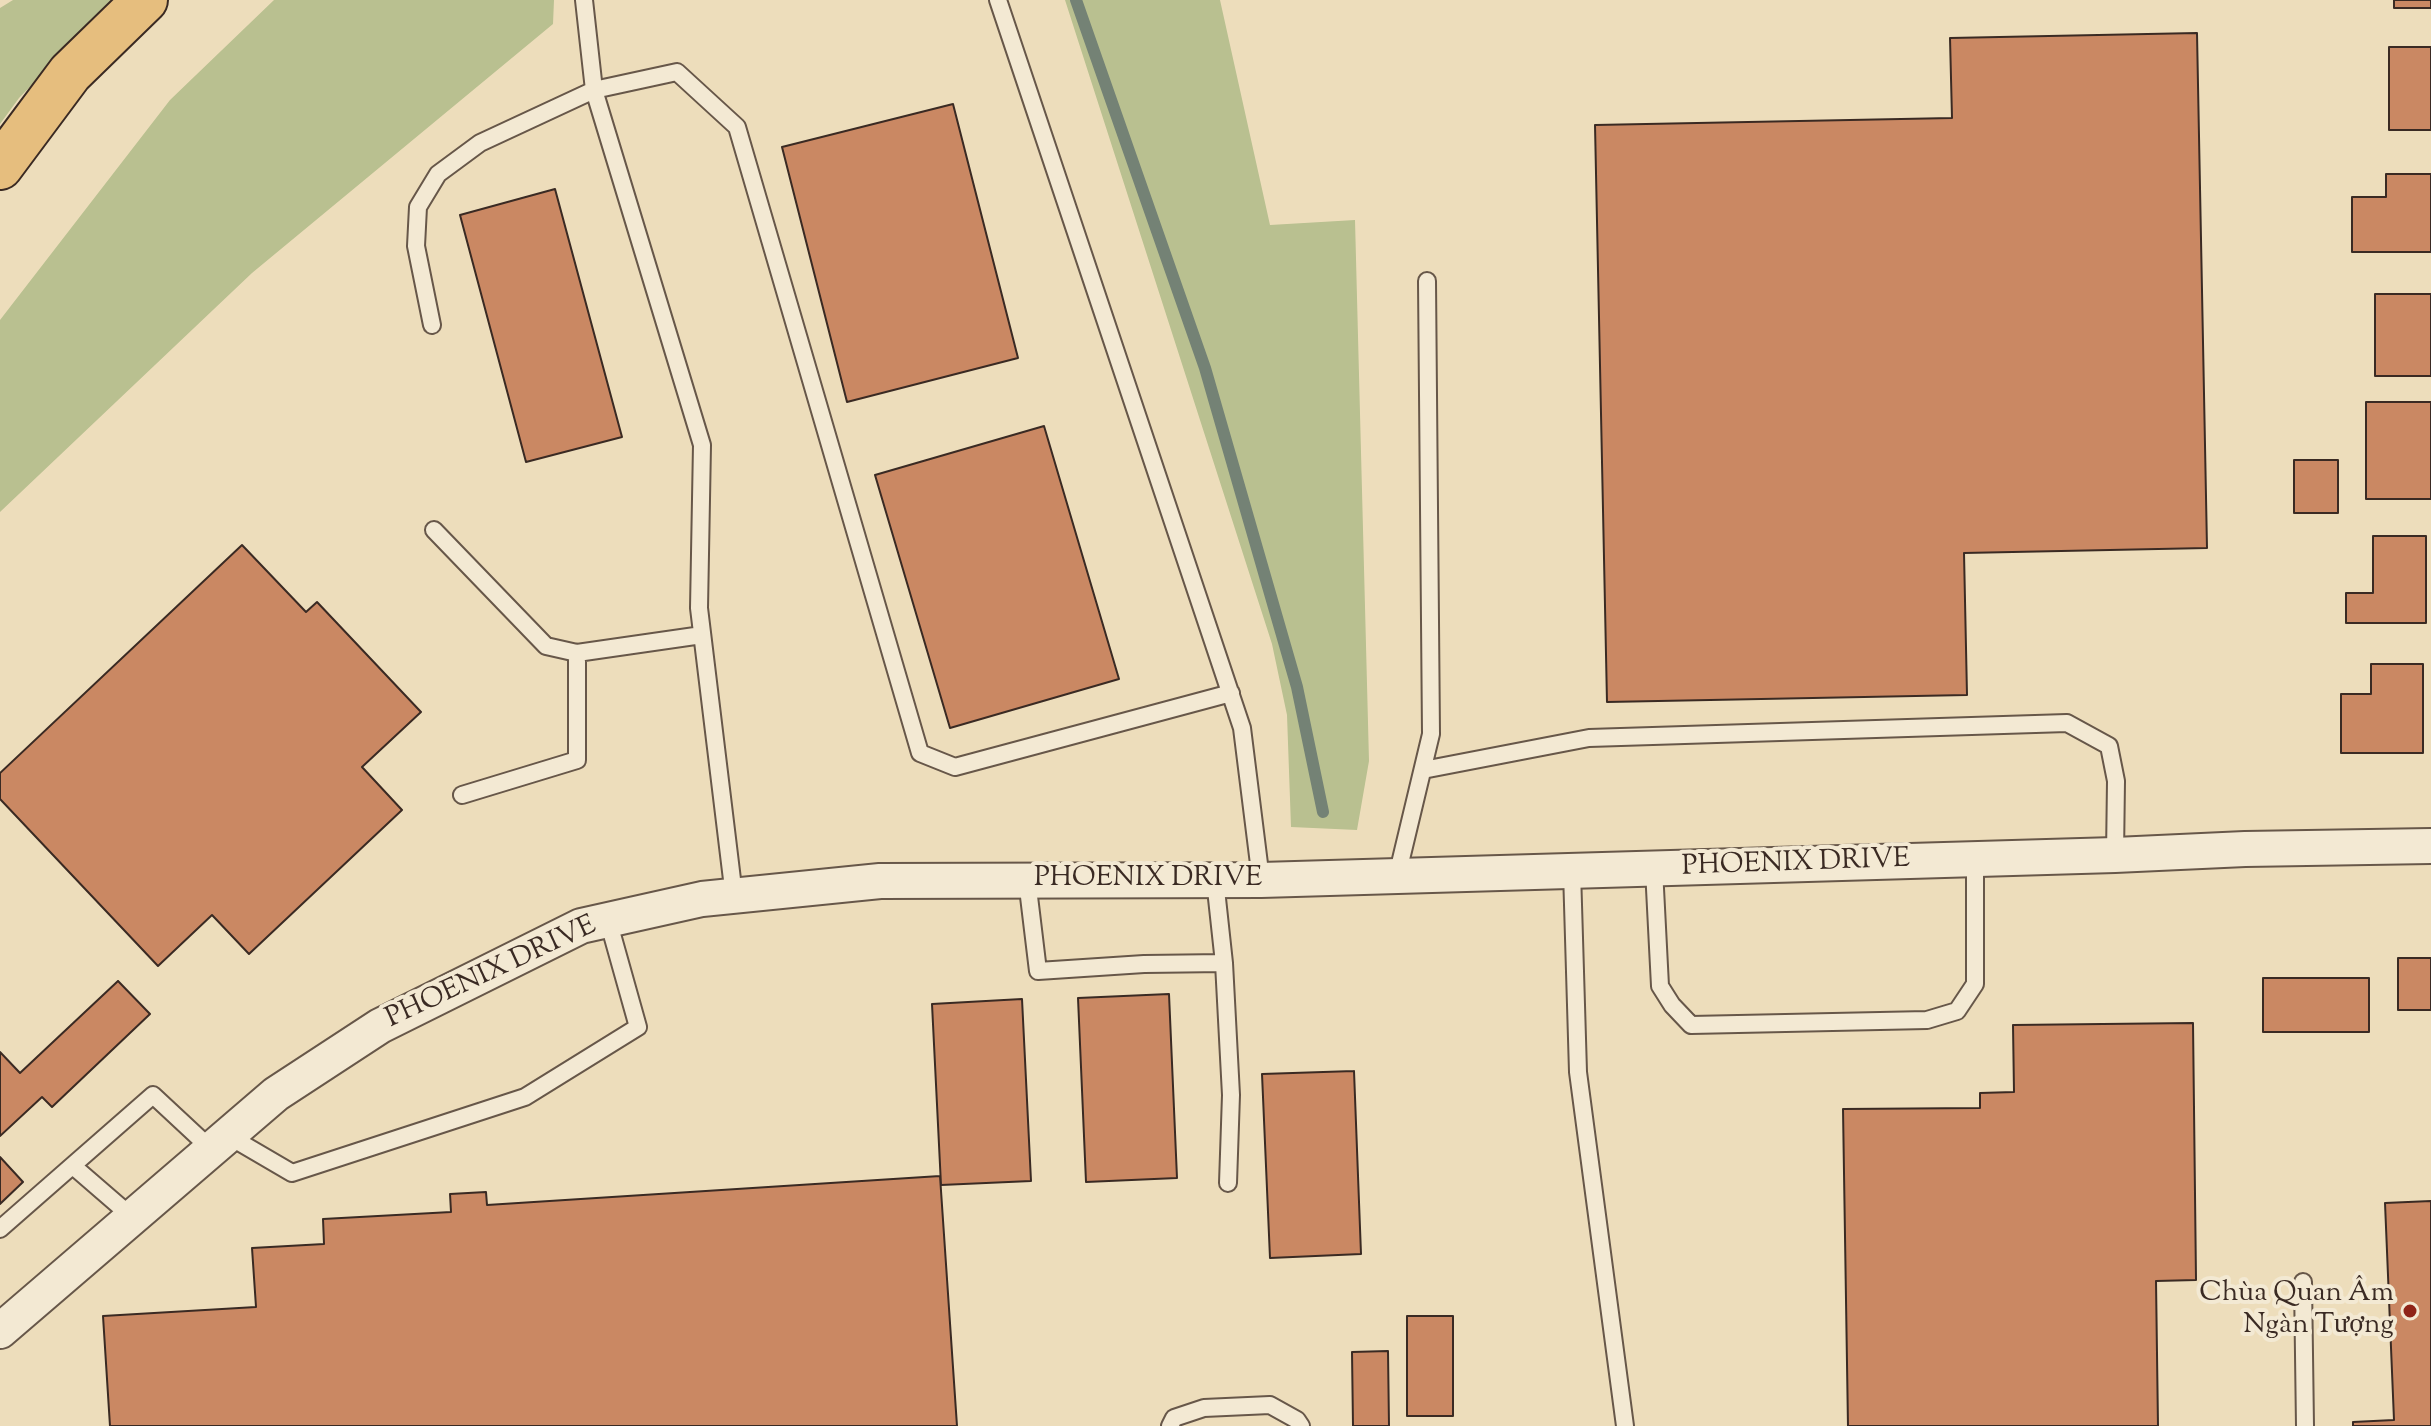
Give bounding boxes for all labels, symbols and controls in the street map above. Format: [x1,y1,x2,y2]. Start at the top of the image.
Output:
street label: PHOENIX DRIVE [1681,844,1911,886]
street label: PHOENIX DRIVE [1034,863,1262,897]
street label: PHOENIX DRIVE [381,911,603,1037]
place label: Chùa Quan Âm Ngàn Tượng [2199,1278,2394,1344]
marker: Chùa Quan Âm Ngàn Tượng [2401,1302,2419,1320]

